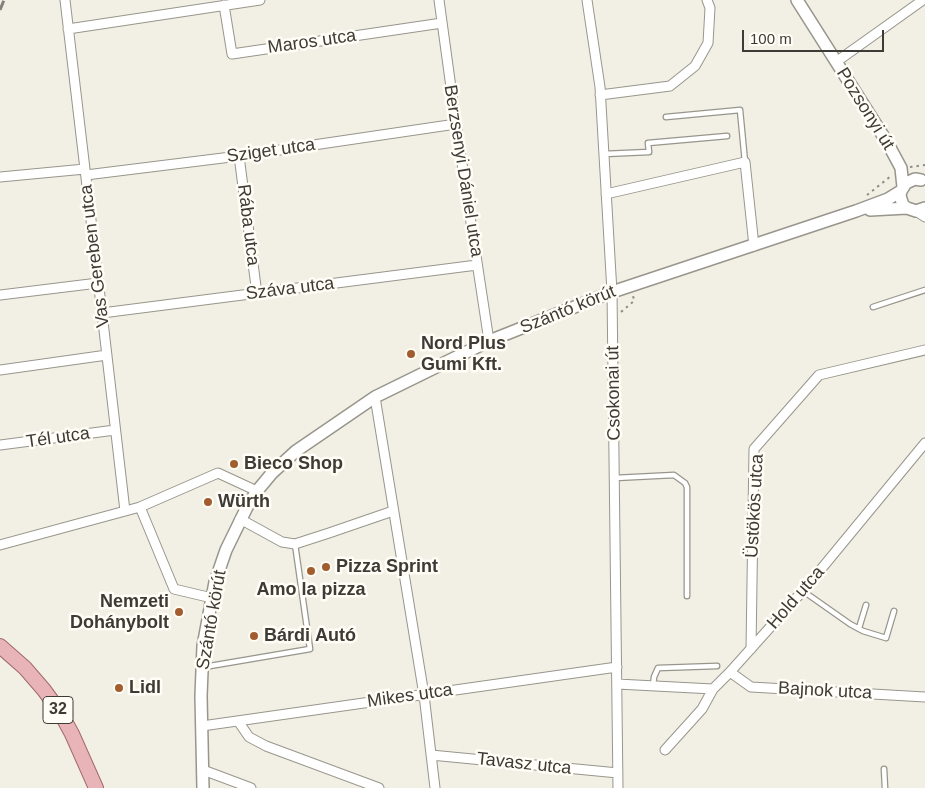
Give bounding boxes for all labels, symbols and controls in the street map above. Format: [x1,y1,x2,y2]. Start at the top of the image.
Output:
scale bar [745,20,888,52]
street label: Maros utca [266,25,358,59]
text: 100 m [750,30,792,47]
street label: Pozsonyi út [831,64,899,154]
street label: Berzsenyi Dániel utca [439,83,487,259]
street label: Sziget utca [225,134,317,168]
street label: Vas Gereben utca [76,183,114,329]
street label: Rába utca [232,183,264,267]
street label: Száva utca [244,273,336,305]
street label: Szántó körút [517,281,619,339]
place label: Nord Plus Gumi Kft. [421,333,506,376]
street label: Csokonai út [602,345,626,441]
marker: Nord Plus Gumi Kft. [405,348,417,360]
street label: Tél utca [25,423,91,453]
place label: Bieco Shop [244,453,343,475]
street label: Üstökös utca [741,453,769,559]
marker: Bieco Shop [228,458,240,470]
place label: Würth [218,491,270,513]
marker: Würth [202,496,214,508]
place label: Pizza Sprint [336,556,438,578]
marker: Pizza Sprint [320,561,332,573]
street label: Hold utca [763,562,829,634]
marker: Amo la pizza [305,565,317,577]
street label: Szántó körút [193,568,231,672]
place label: Amo la pizza [256,579,366,601]
place label: Nemzeti Dohánybolt [70,591,169,634]
marker: Nemzeti Dohánybolt [173,606,185,618]
place label: Bárdi Autó [264,625,356,647]
marker: Bárdi Autó [248,630,260,642]
place label: Lidl [129,677,161,699]
street label: Bajnok utca [777,678,873,704]
street label: Mikes utca [366,679,454,713]
marker: Lidl [113,682,125,694]
road number: 32 [43,696,73,724]
street label: Tavasz utca [476,748,572,780]

